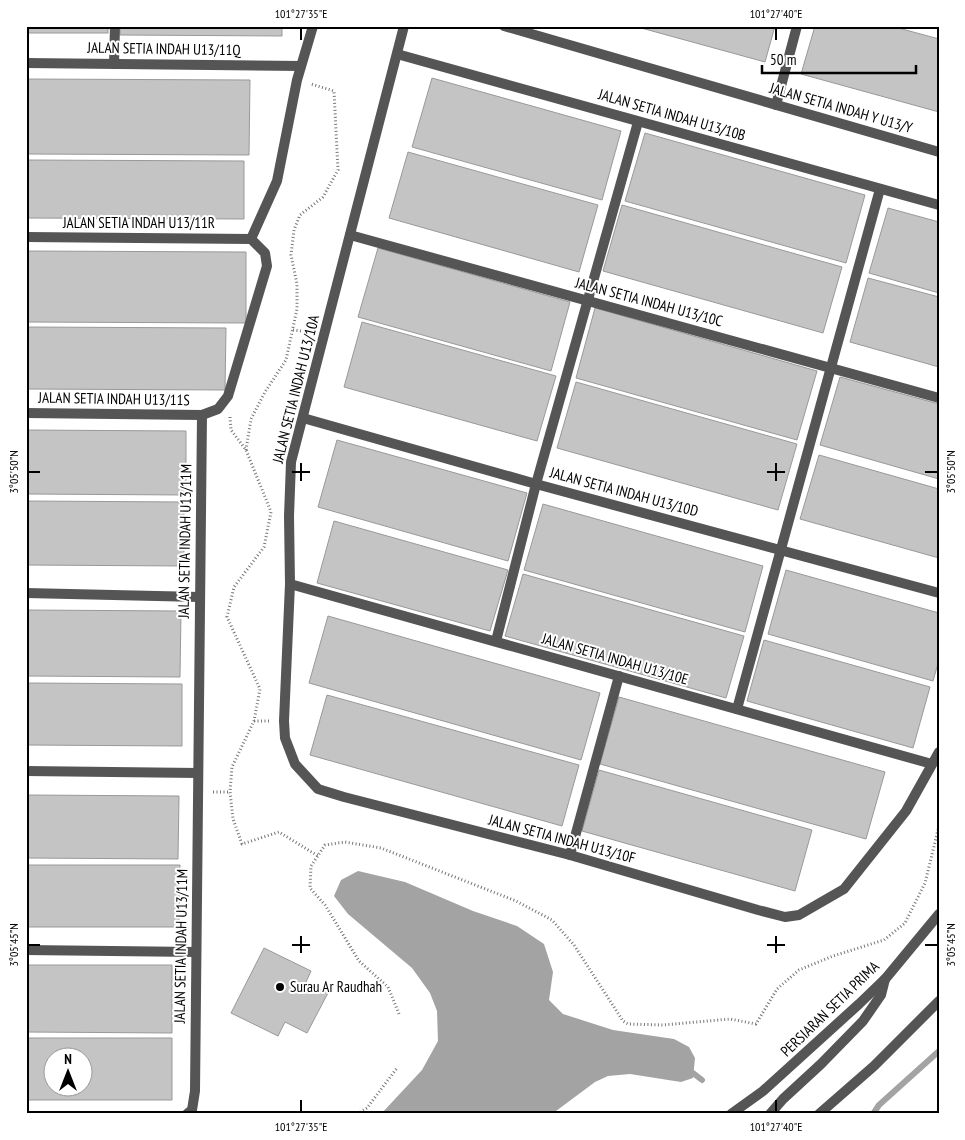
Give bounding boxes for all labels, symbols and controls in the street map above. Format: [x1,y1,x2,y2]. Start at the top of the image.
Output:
text: 101°27'35"E [275,6,327,21]
text: 101°27'40"E [750,6,802,21]
street label: JALAN SETIA INDAH U13/11Q [86,38,241,59]
scale bar [762,42,916,74]
text: 50 m [770,50,796,69]
street label: JALAN SETIA INDAH Y U13/Y [767,78,915,137]
street label: JALAN SETIA INDAH U13/10B [596,84,748,145]
street label: JALAN SETIA INDAH U13/11R [62,213,215,232]
street label: JALAN SETIA INDAH U13/10C [572,272,725,330]
street label: JALAN SETIA INDAH U13/10A [268,312,323,466]
street label: JALAN SETIA INDAH U13/11S [37,388,190,409]
text: 3°05'50"N [6,450,21,494]
text: 3°05'50"N [943,450,958,494]
street label: JALAN SETIA INDAH U13/10D [547,462,700,520]
street label: JALAN SETIA INDAH U13/11M [174,464,195,619]
street label: JALAN SETIA INDAH U13/10E [539,628,690,689]
street label: JALAN SETIA INDAH U13/10F [486,810,638,867]
street label: JALAN SETIA INDAH U13/11M [170,869,191,1024]
text: 3°05'45"N [6,923,21,967]
text: 3°05'45"N [943,923,958,967]
street label: PERSIARAN SETIA PRIMA [776,956,883,1060]
place label: Surau Ar Raudhah [290,977,382,996]
marker: Surau Ar Raudhah [274,981,286,993]
north arrow [42,1048,92,1098]
text: N [64,1050,72,1068]
text: 101°27'35"E [275,1119,327,1134]
text: 101°27'40"E [750,1119,802,1134]

